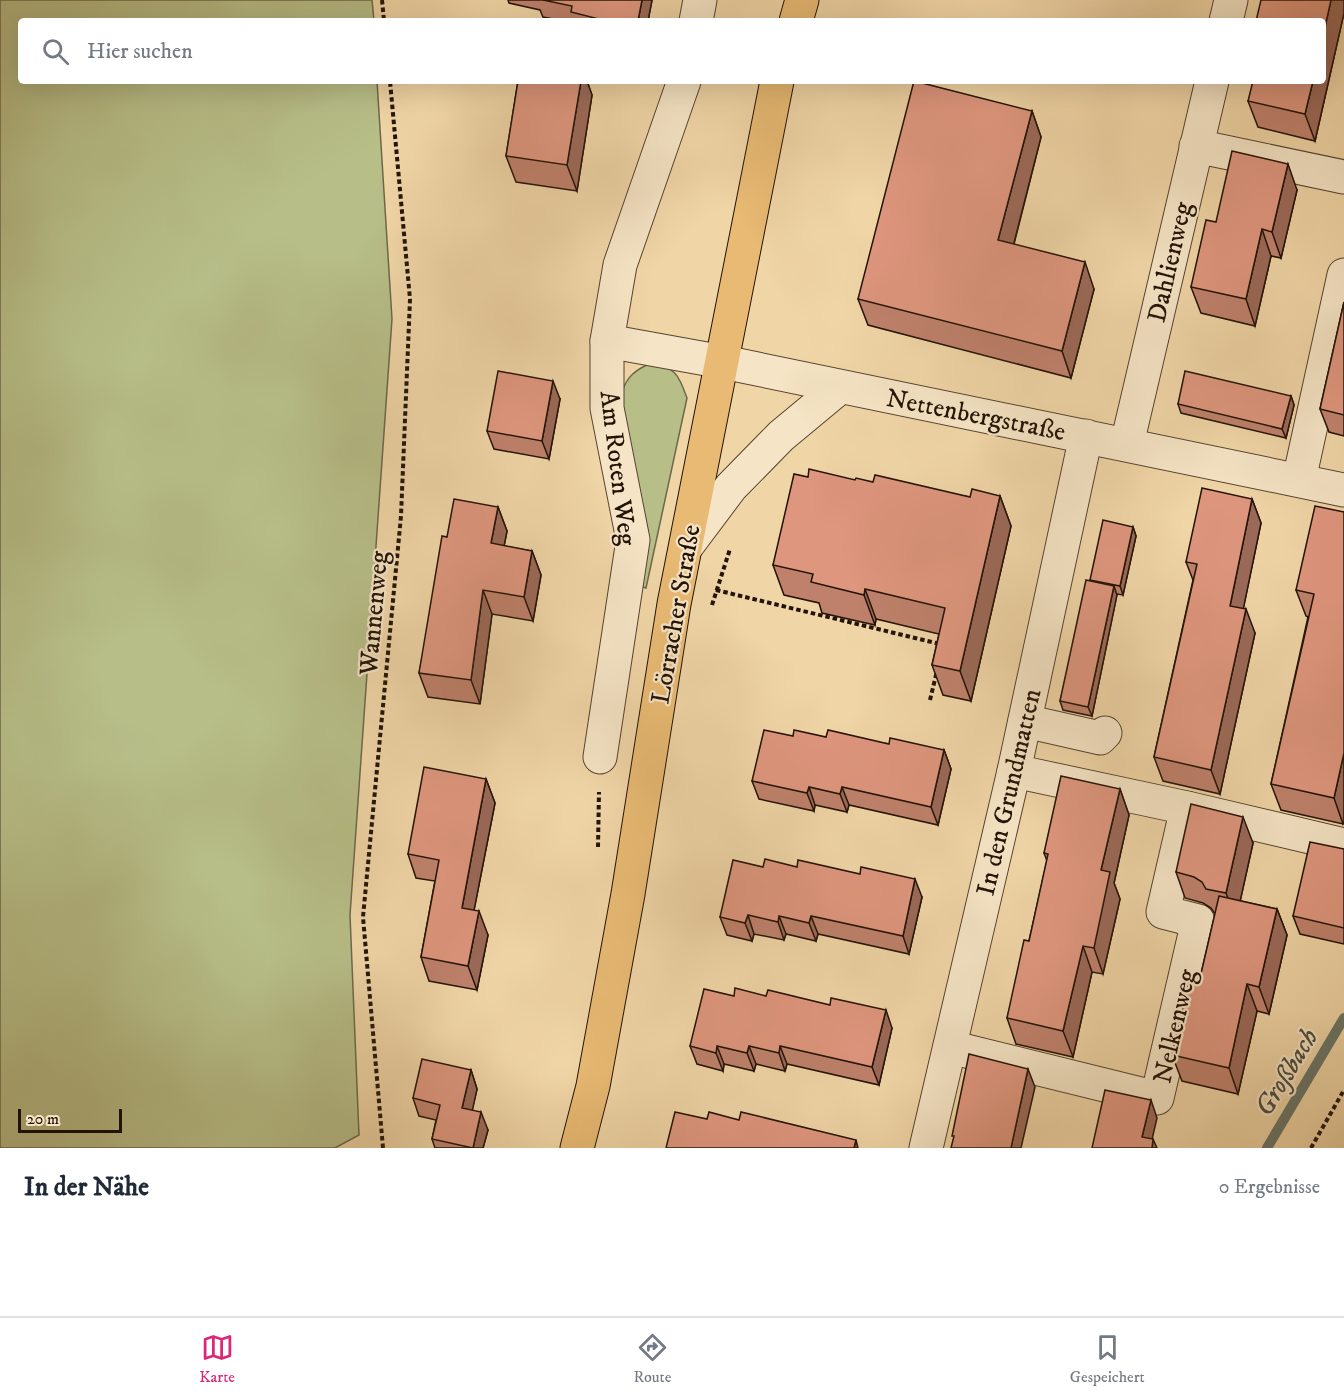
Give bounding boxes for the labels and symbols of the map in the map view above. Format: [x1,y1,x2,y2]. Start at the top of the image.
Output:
street label: Dahlienweg [1141,198,1200,326]
street label: Nettenbergstraße [883,382,1068,449]
street label: Am Roten Weg [592,389,643,548]
street label: Lörracher Straße [644,522,708,707]
street label: Wannenweg [353,549,396,678]
street label: In den Grundmatten [970,685,1049,899]
street label: Nelkenweg [1146,966,1205,1087]
water label: Großbach [1247,1022,1326,1123]
scale bar [18,1106,122,1134]

